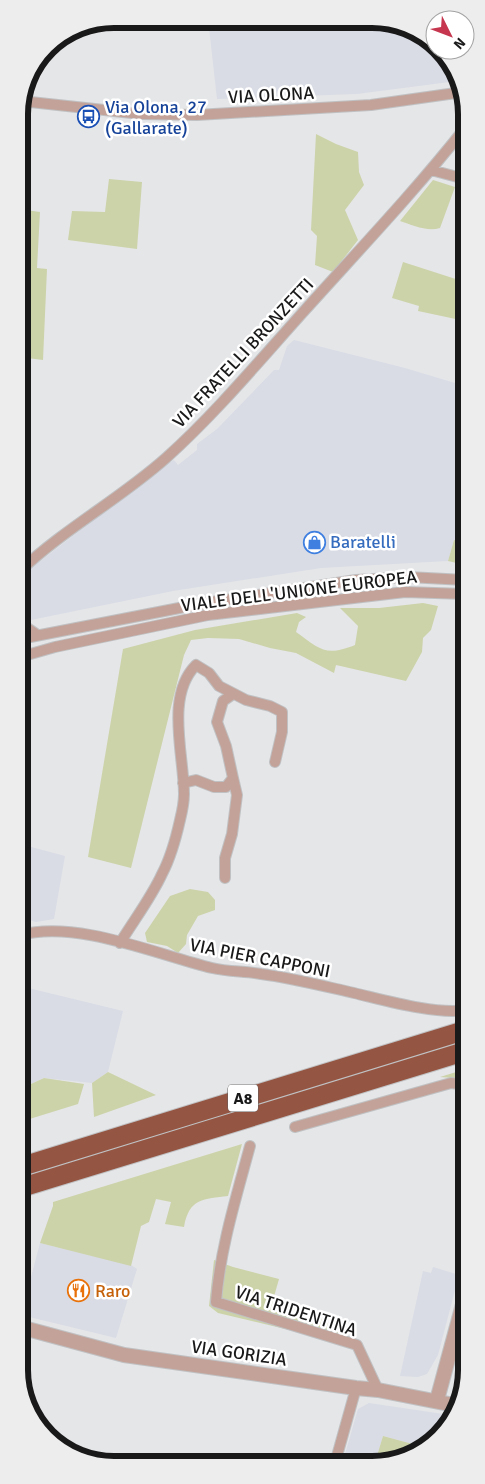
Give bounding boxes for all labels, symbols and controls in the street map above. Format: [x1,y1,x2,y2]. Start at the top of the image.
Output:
north arrow [425,10,475,60]
text: N [450,34,469,53]
street label: VIA OLONA [227,82,315,108]
place label: Via Olona, 27 (Gallarate) [105,96,207,139]
bus stop icon: Via Olona, 27 (Gallarate) [77,105,101,129]
street label: VIA FRATELLI BRONZETTI [168,274,318,432]
shop icon: Baratelli [302,530,326,554]
place label: Baratelli [330,531,396,553]
street label: VIALE DELL'UNIONE EUROPEA [180,566,418,616]
street label: VIA PIER CAPPONI [188,934,332,982]
road number: A8 [228,1084,258,1112]
restaurant icon: Raro [67,1279,91,1303]
place label: Raro [95,1280,130,1302]
street label: VIA TRIDENTINA [232,1281,360,1341]
street label: VIA GORIZIA [190,1335,288,1371]

